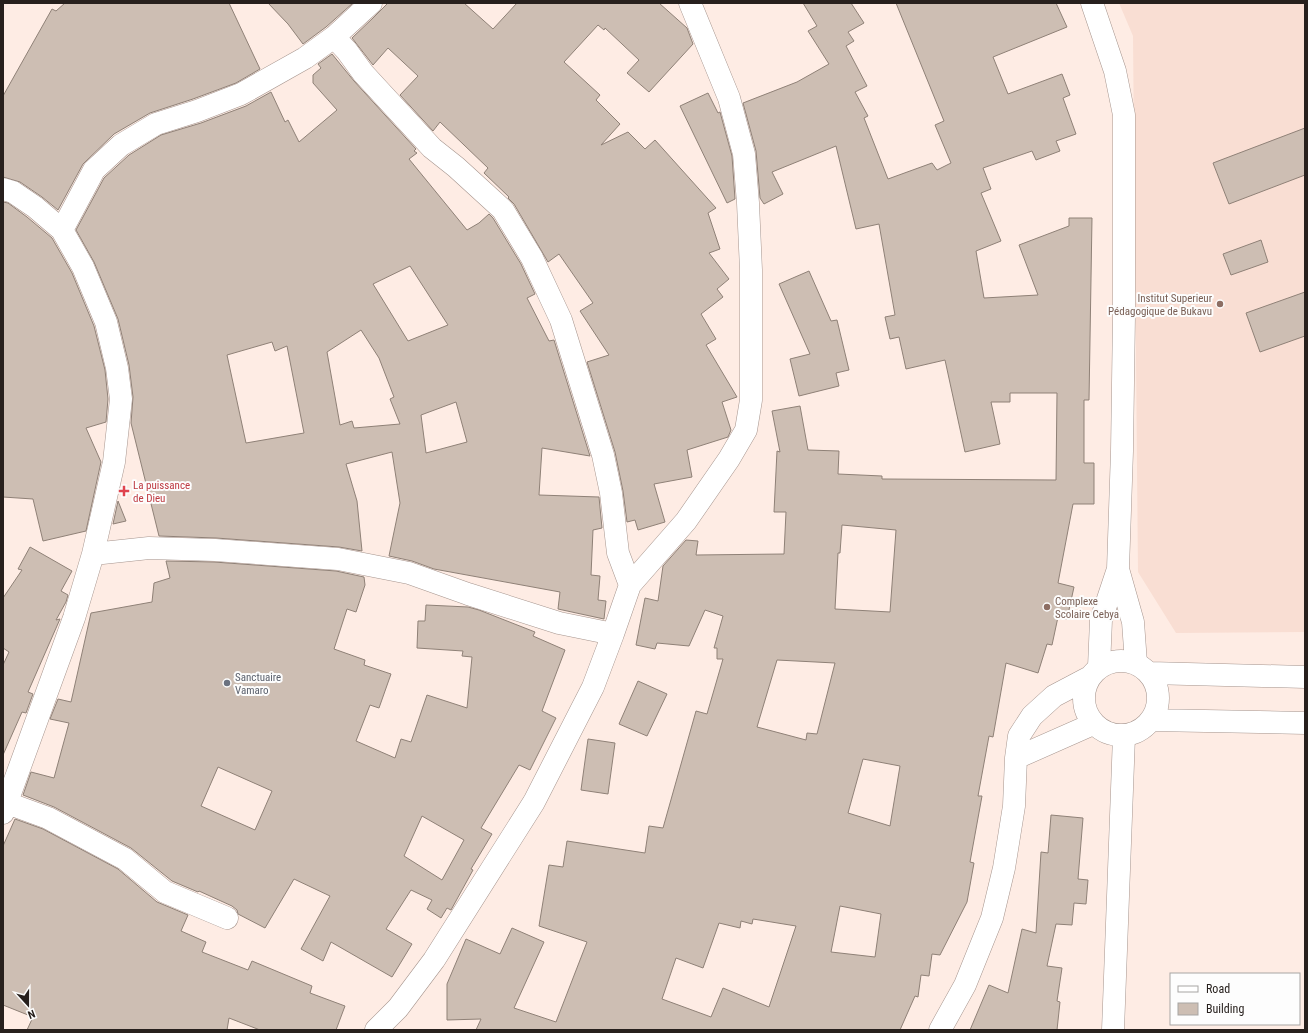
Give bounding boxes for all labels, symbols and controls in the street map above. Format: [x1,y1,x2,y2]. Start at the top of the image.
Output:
place label: Institut Superieur Pédagogique de Bukavu [1108,292,1213,318]
marker: Institut Superieur Pédagogique de Bukavu [1215,299,1225,309]
place label: La puissance de Dieu [133,479,190,505]
marker: La puissance de Dieu [118,485,130,497]
place label: Complexe Scolaire Cebya [1055,595,1119,621]
marker: Complexe Scolaire Cebya [1042,602,1052,612]
place label: Sanctuaire Vamaro [235,671,281,697]
marker: Sanctuaire Vamaro [222,678,232,688]
legend [1170,973,1300,1025]
text: Road [1206,982,1230,996]
north arrow [8,985,48,1025]
text: Building [1206,1002,1244,1016]
text: N [26,1007,37,1021]

